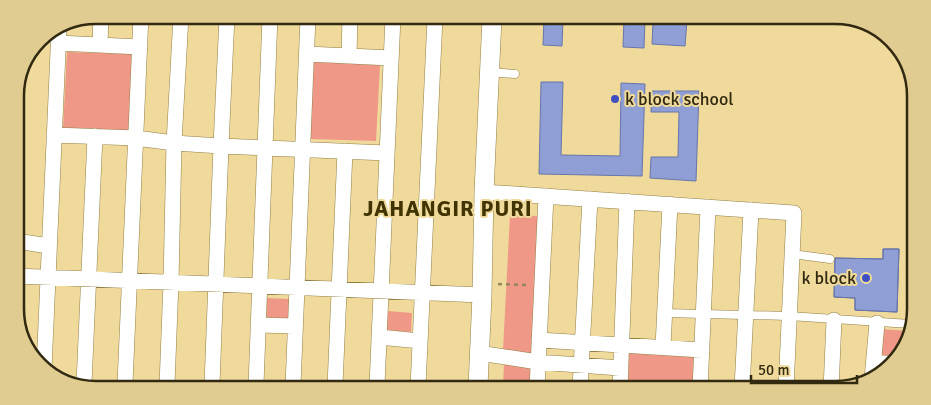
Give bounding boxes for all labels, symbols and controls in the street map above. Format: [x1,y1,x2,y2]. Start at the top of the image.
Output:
place label: k block school [625,88,734,110]
marker: k block school [609,93,621,105]
district label: JAHANGIR PURI [363,195,533,222]
place label: k block [802,267,856,289]
marker: k block [860,272,872,284]
scale bar [751,352,857,384]
text: 50 m [758,361,789,379]

